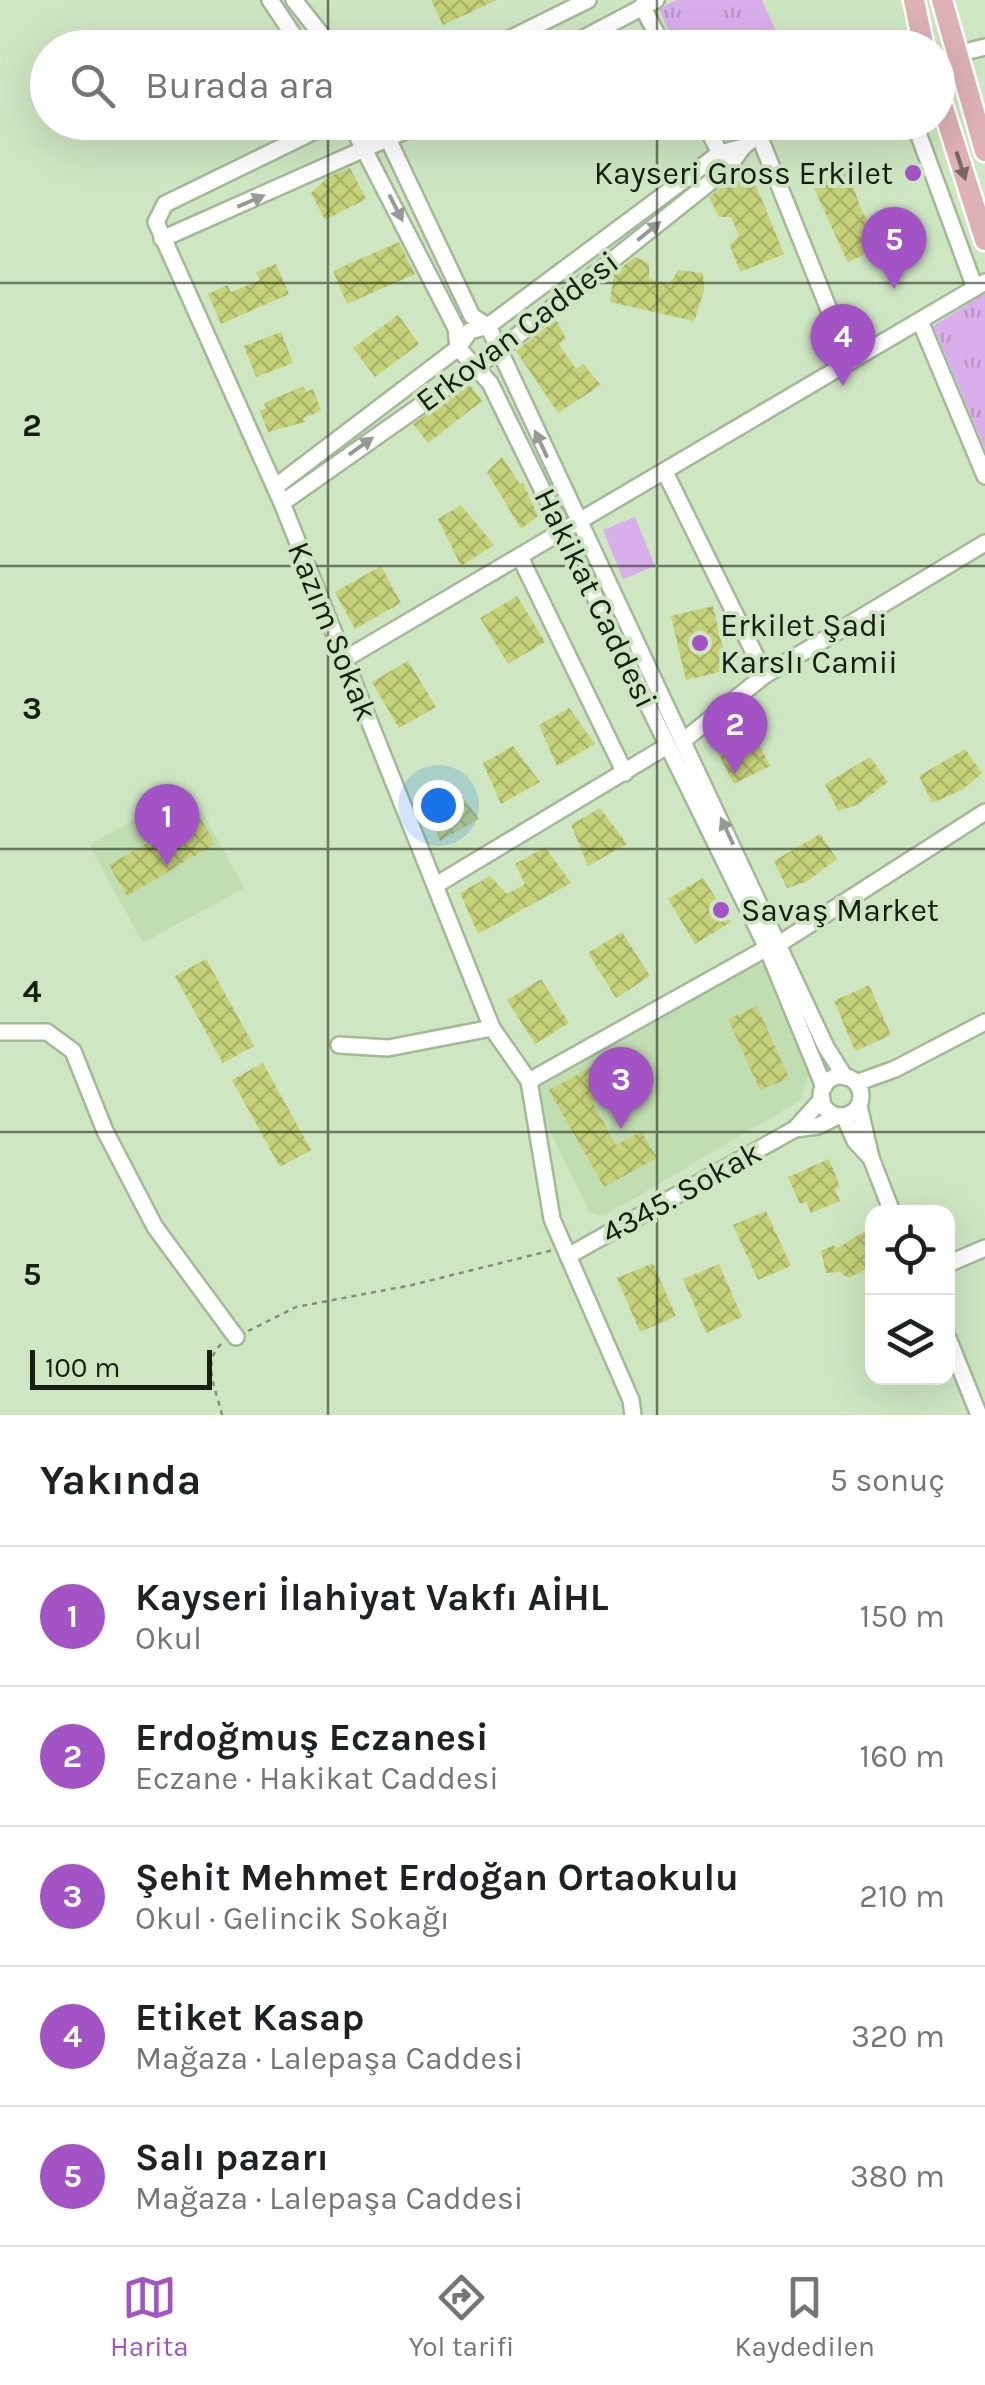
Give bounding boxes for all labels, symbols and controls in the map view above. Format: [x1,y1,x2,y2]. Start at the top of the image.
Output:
search box [30,30,955,140]
icon: search [65,58,120,113]
text: Burada ara [145,63,334,108]
one-way arrow [955,151,970,181]
place label: Kayseri Gross Erkilet [594,155,893,192]
marker: Kayseri Gross Erkilet [902,162,924,184]
one-way arrow [236,192,266,208]
one-way arrow [387,193,404,222]
pin: 5 [862,206,926,289]
one-way arrow [636,221,662,242]
street label: Erkovan Caddesi [409,243,626,419]
pin: 4 [810,304,876,386]
text: 2 [22,407,42,444]
one-way arrow [532,429,549,458]
one-way arrow [348,437,374,457]
street label: Hakikat Caddesi [526,482,665,714]
street label: Kazım Sokak [280,536,385,726]
place label: Erkilet Şadi Karslı Camii [720,607,898,681]
marker: Erkilet Şadi Karslı Camii [689,632,711,654]
text: 3 [22,690,42,727]
pin: 2 [702,692,768,774]
your location [413,780,464,831]
pin: 1 [134,784,200,866]
one-way arrow [719,817,736,846]
place label: Savaş Market [741,892,939,929]
marker: Savaş Market [710,899,732,921]
text: 4 [22,973,42,1010]
pin: 3 [588,1046,654,1129]
street label: 4345. Sokak [595,1133,767,1251]
map controls [865,1205,955,1385]
button: locate [865,1205,955,1295]
text: 5 [23,1256,41,1293]
button: layers [865,1295,955,1385]
scale bar [30,1345,212,1390]
text: 100 m [45,1351,120,1384]
text: Yakında [40,1455,201,1505]
text: 5 sonuç [830,1462,945,1499]
text: Kayseri İlahiyat Vakfı AİHL [135,1575,609,1620]
text: 1 [67,1598,78,1635]
text: 150 m [860,1598,945,1635]
text: Okul [135,1620,202,1657]
text: Erdoğmuş Eczanesi [135,1715,488,1760]
text: 2 [63,1738,82,1775]
text: 160 m [860,1738,945,1775]
text: Eczane · Hakikat Caddesi [135,1760,499,1797]
text: Şehit Mehmet Erdoğan Ortaokulu [135,1855,739,1900]
text: 3 [63,1878,82,1915]
text: 210 m [859,1878,945,1915]
text: Okul · Gelincik Sokağı [135,1900,450,1937]
text: Etiket Kasap [135,1995,365,2040]
text: 4 [63,2018,82,2055]
text: 320 m [851,2018,945,2055]
text: Mağaza · Lalepaşa Caddesi [135,2040,523,2077]
text: Salı pazarı [135,2135,329,2180]
text: 5 [63,2158,82,2195]
text: 380 m [850,2158,945,2195]
text: Mağaza · Lalepaşa Caddesi [135,2180,523,2217]
tab: Harita [110,2270,189,2363]
tab: Yol tarifi [409,2270,514,2363]
tab: Kaydedilen [734,2270,875,2363]

